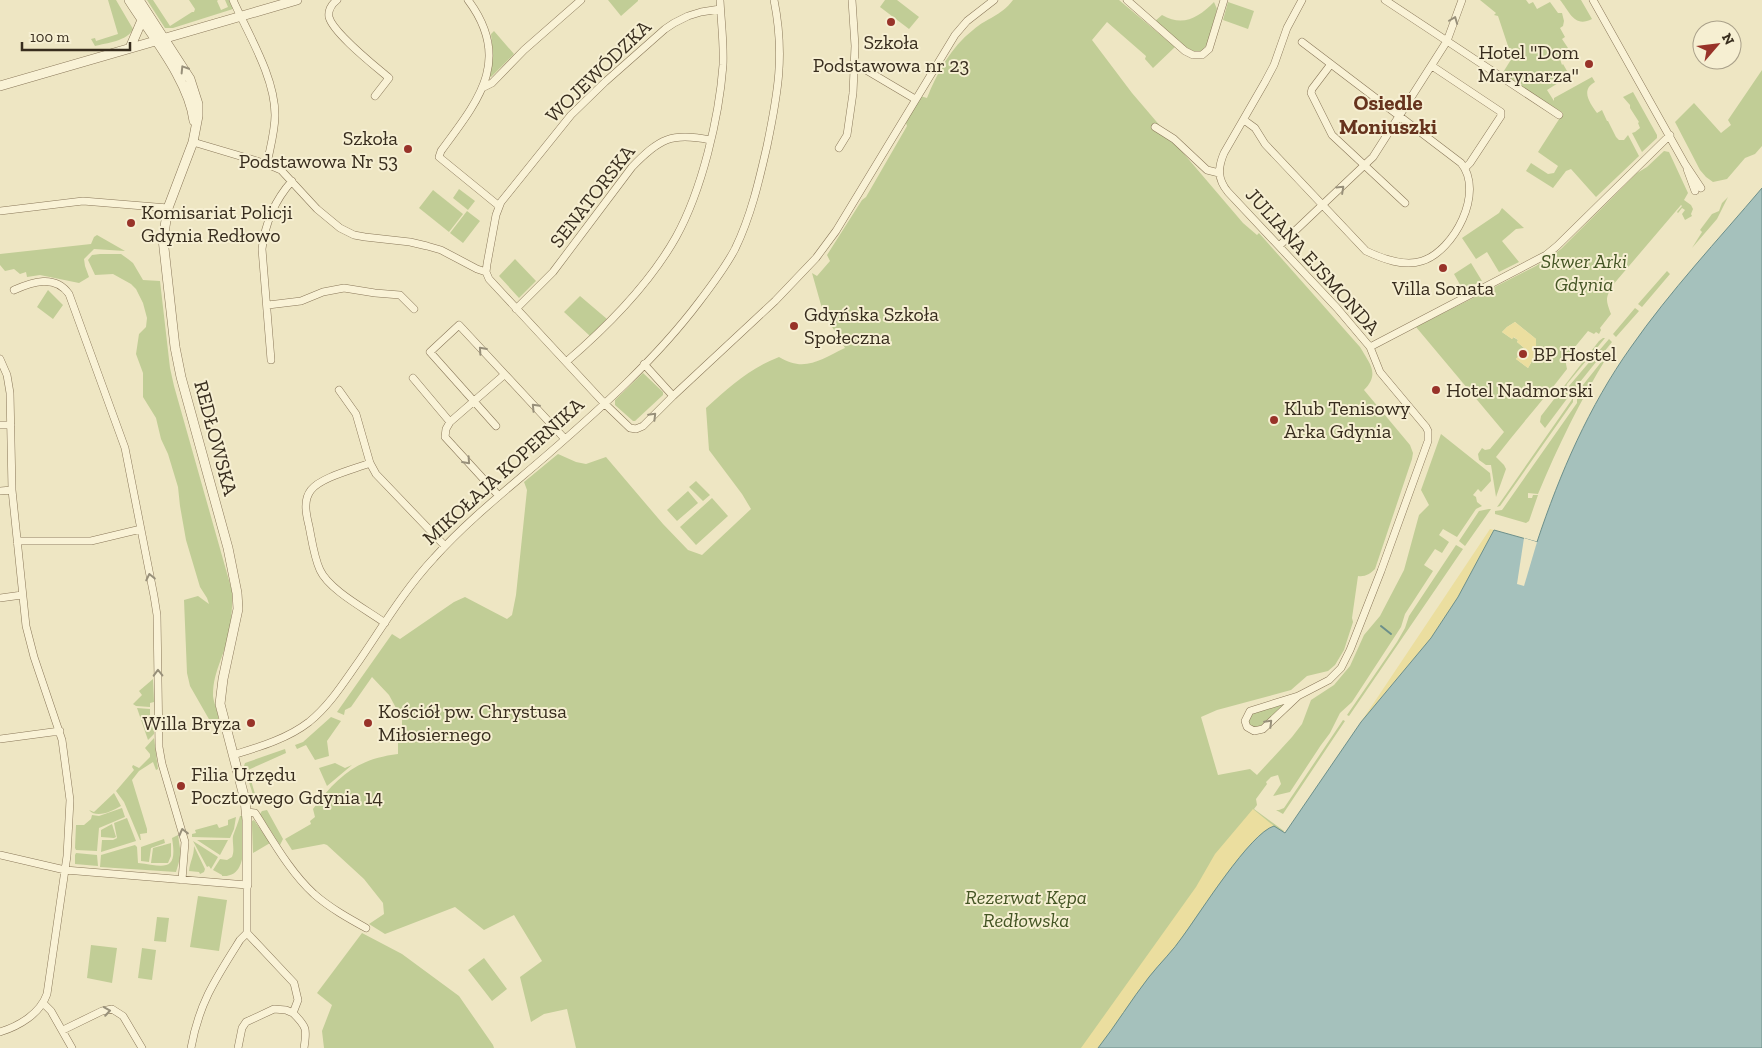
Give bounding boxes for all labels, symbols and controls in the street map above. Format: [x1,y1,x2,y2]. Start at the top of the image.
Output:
street label: WOJEWÓDZKA [540,14,656,127]
marker: Szkoła Podstawowa nr 23 [885,16,897,28]
one-way arrow [1448,16,1459,25]
scale bar [22,20,130,52]
north arrow [1692,20,1742,70]
text: 100 m [30,28,69,46]
place label: Szkoła Podstawowa nr 23 [813,30,969,77]
text: N [1718,30,1738,48]
place label: Hotel "Dom Marynarza" [1478,40,1580,87]
marker: Hotel "Dom Marynarza" [1583,58,1595,70]
one-way arrow [180,65,190,74]
district label: Osiedle Moniuszki [1339,90,1437,139]
place label: Szkoła Podstawowa Nr 53 [239,126,398,173]
street label: SENATORSKA [544,139,640,252]
marker: Szkoła Podstawowa Nr 53 [402,143,414,155]
street label: JULIANA EJSMONDA [1241,183,1386,340]
one-way arrow [1335,186,1344,195]
place label: Komisariat Policji Gdynia Redłowo [141,200,293,247]
marker: Komisariat Policji Gdynia Redłowo [125,217,137,229]
park label: Skwer Arki Gdynia [1541,249,1627,296]
marker: Villa Sonata [1437,262,1449,274]
place label: Villa Sonata [1391,276,1494,300]
place label: Gdyńska Szkoła Społeczna [804,302,939,349]
marker: Gdyńska Szkoła Społeczna [788,320,800,332]
place label: BP Hostel [1533,342,1616,366]
one-way arrow [478,347,487,356]
marker: BP Hostel [1517,348,1529,360]
street label: REDŁOWSKA [189,378,243,499]
place label: Hotel Nadmorski [1446,378,1594,402]
marker: Hotel Nadmorski [1430,384,1442,396]
street label: MIKOŁAJA KOPERNIKA [417,392,589,550]
place label: Klub Tenisowy Arka Gdynia [1284,396,1411,443]
one-way arrow [532,404,541,413]
one-way arrow [647,413,656,422]
marker: Klub Tenisowy Arka Gdynia [1268,414,1280,426]
one-way arrow [461,455,470,464]
one-way arrow [146,573,156,582]
one-way arrow [153,669,163,676]
place label: Kościół pw. Chrystusa Miłosiernego [378,699,567,746]
place label: Willa Bryza [143,711,241,735]
marker: Willa Bryza [245,717,257,729]
marker: Kościół pw. Chrystusa Miłosiernego [362,717,374,729]
one-way arrow [1263,719,1272,728]
place label: Filia Urzędu Pocztowego Gdynia 14 [191,762,383,809]
marker: Filia Urzędu Pocztowego Gdynia 14 [175,780,187,792]
one-way arrow [178,828,189,837]
park label: Rezerwat Kępa Redłowska [965,885,1087,932]
one-way arrow [103,1006,111,1017]

